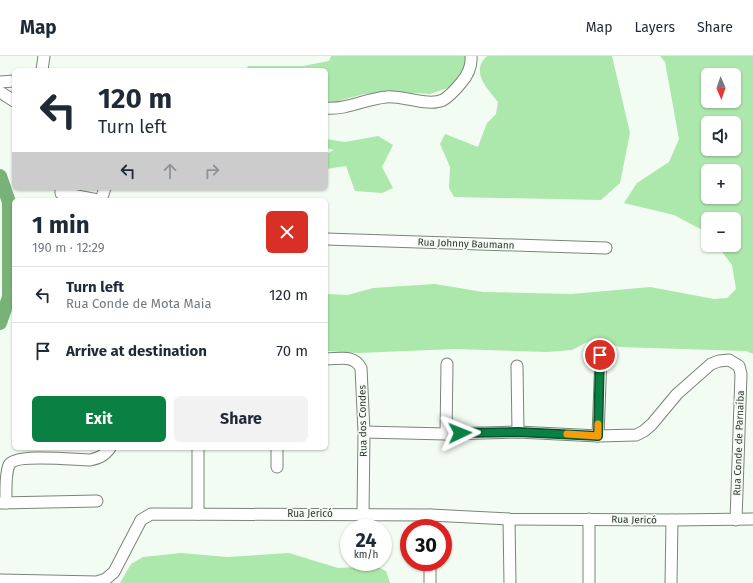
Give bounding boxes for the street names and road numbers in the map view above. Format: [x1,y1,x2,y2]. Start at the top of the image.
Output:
street label: Rua Johnny Baumann [417,236,515,252]
street label: Rua dos Condes [356,384,370,457]
street label: Rua Conde de Parnaíba [730,390,747,496]
street label: Rua Jericó [287,508,333,520]
street label: Rua Jericó [611,514,657,526]

